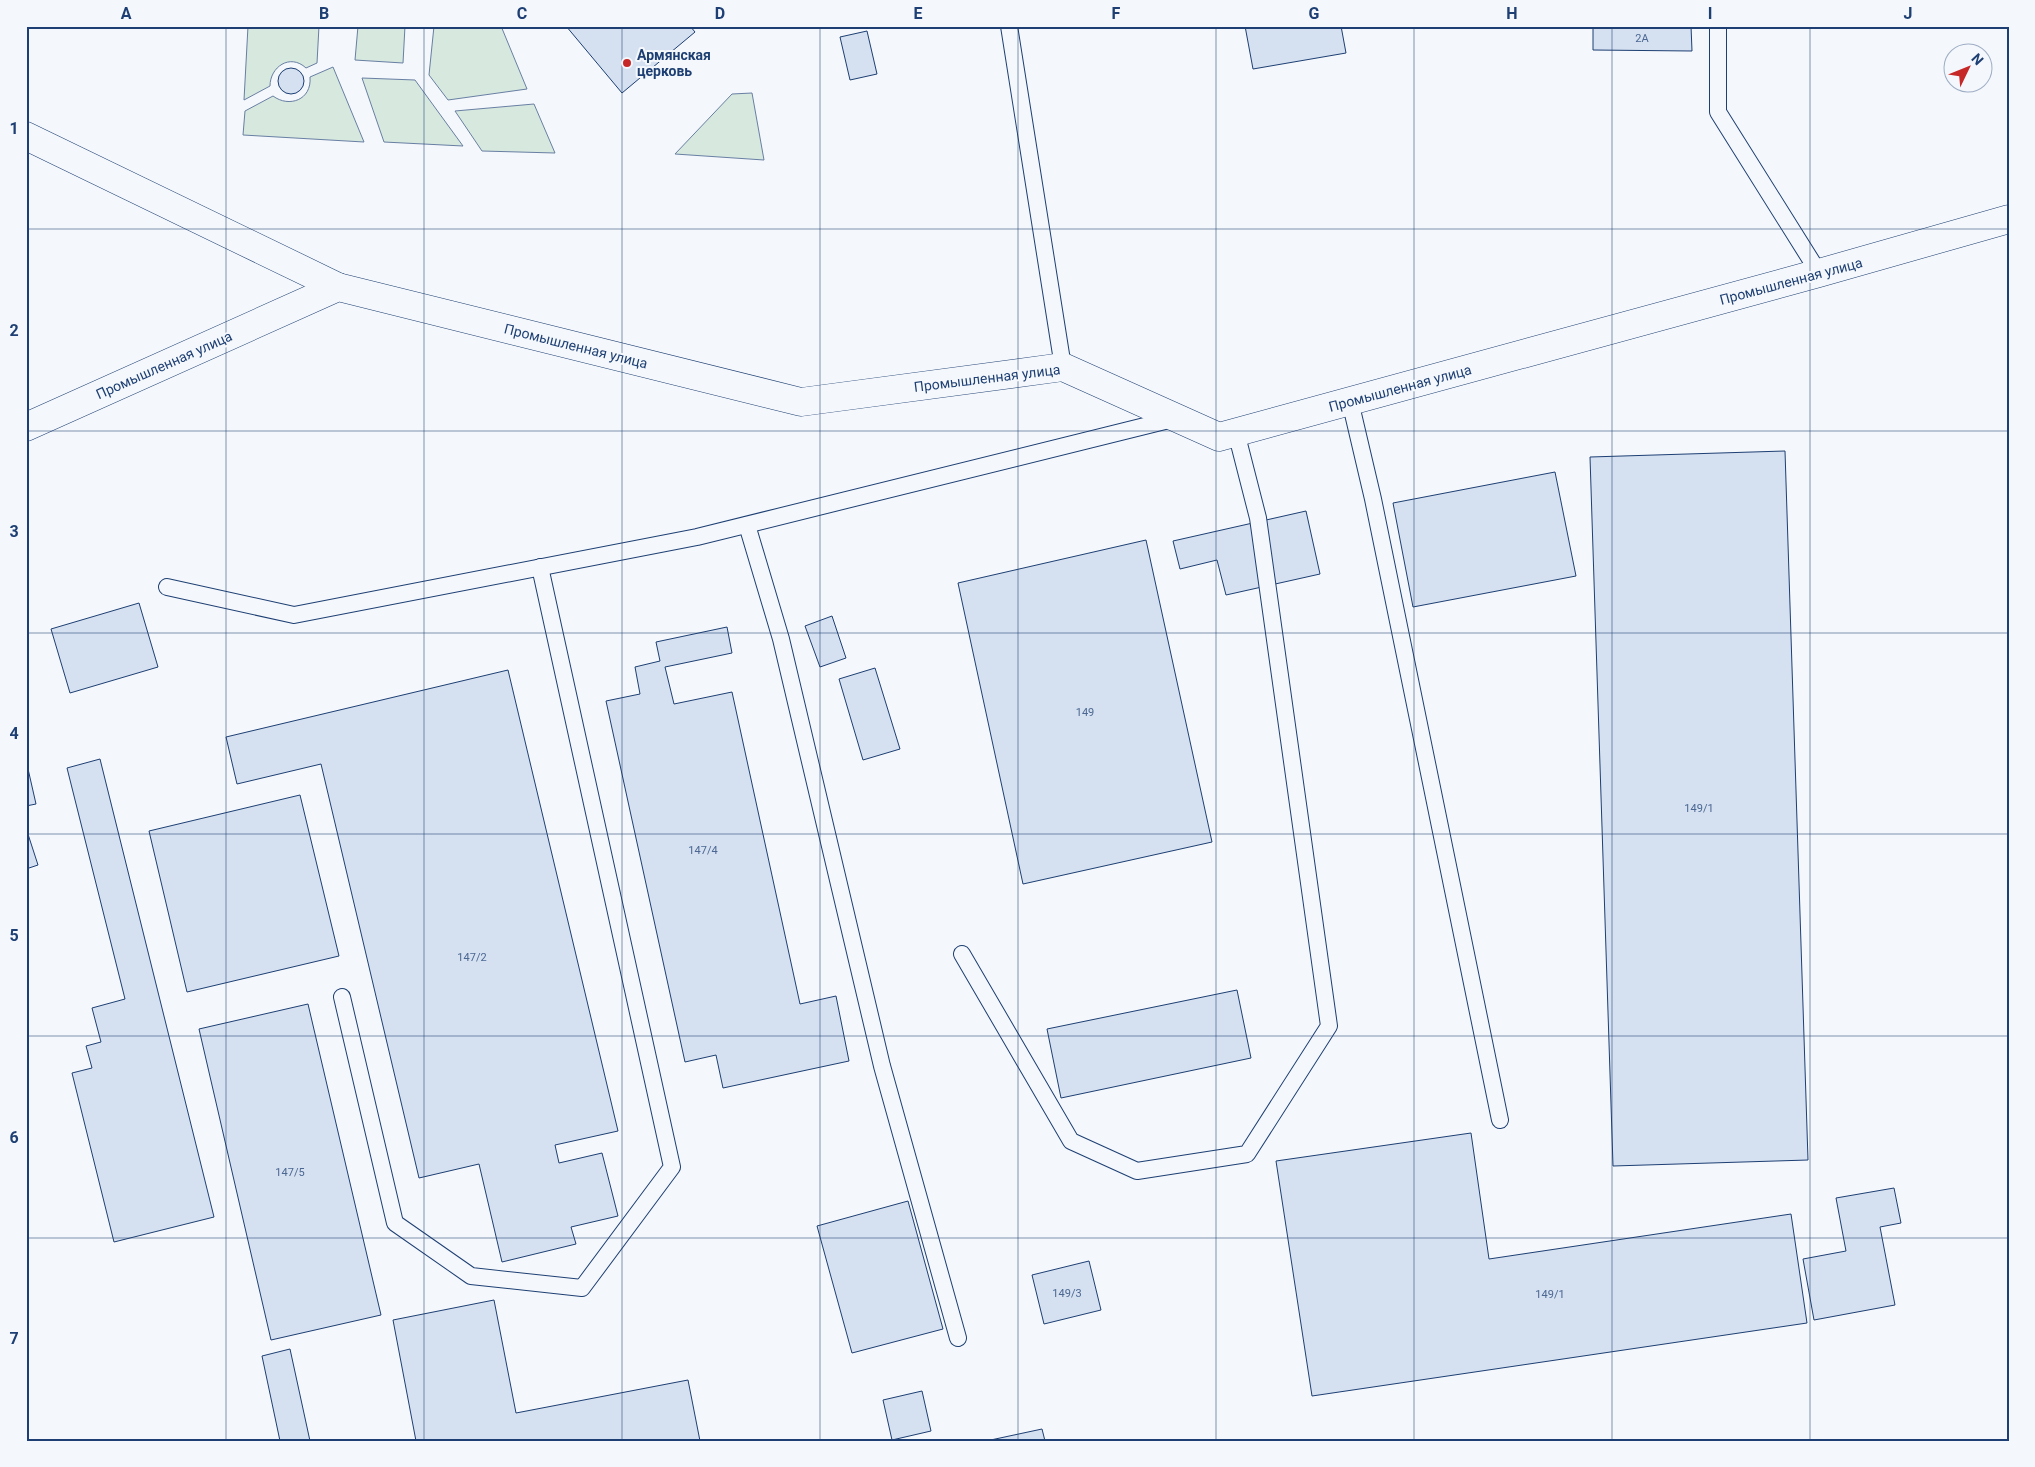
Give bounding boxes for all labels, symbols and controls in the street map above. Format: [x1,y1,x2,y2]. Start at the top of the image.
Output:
text: A [121,4,132,23]
text: B [319,4,329,23]
text: C [517,4,527,23]
text: D [715,4,725,23]
text: E [914,4,923,23]
text: F [1112,4,1121,23]
text: G [1309,4,1320,23]
text: H [1506,4,1518,23]
text: I [1708,4,1712,23]
text: J [1904,4,1912,23]
house number: 2A [1635,32,1650,45]
north arrow [1942,42,1992,92]
place label: Армянская церковь [637,47,711,79]
text: N [1968,50,1987,68]
marker: Армянская церковь [621,57,633,69]
text: 1 [9,119,19,138]
street label: Промышленная улица [1718,254,1864,308]
street label: Промышленная улица [503,320,649,372]
text: 2 [9,321,19,340]
street label: Промышленная улица [93,328,235,402]
street label: Промышленная улица [913,361,1061,395]
street label: Промышленная улица [1327,361,1473,415]
text: 3 [9,522,19,541]
house number: 149 [1076,706,1094,719]
text: 4 [9,724,19,743]
house number: 149/1 [1684,802,1714,815]
house number: 147/4 [688,844,718,857]
text: 5 [9,926,19,945]
house number: 147/2 [457,951,487,964]
text: 6 [9,1128,19,1147]
house number: 147/5 [275,1166,305,1179]
house number: 149/3 [1052,1287,1082,1300]
house number: 149/1 [1535,1288,1565,1301]
text: 7 [9,1329,19,1348]

